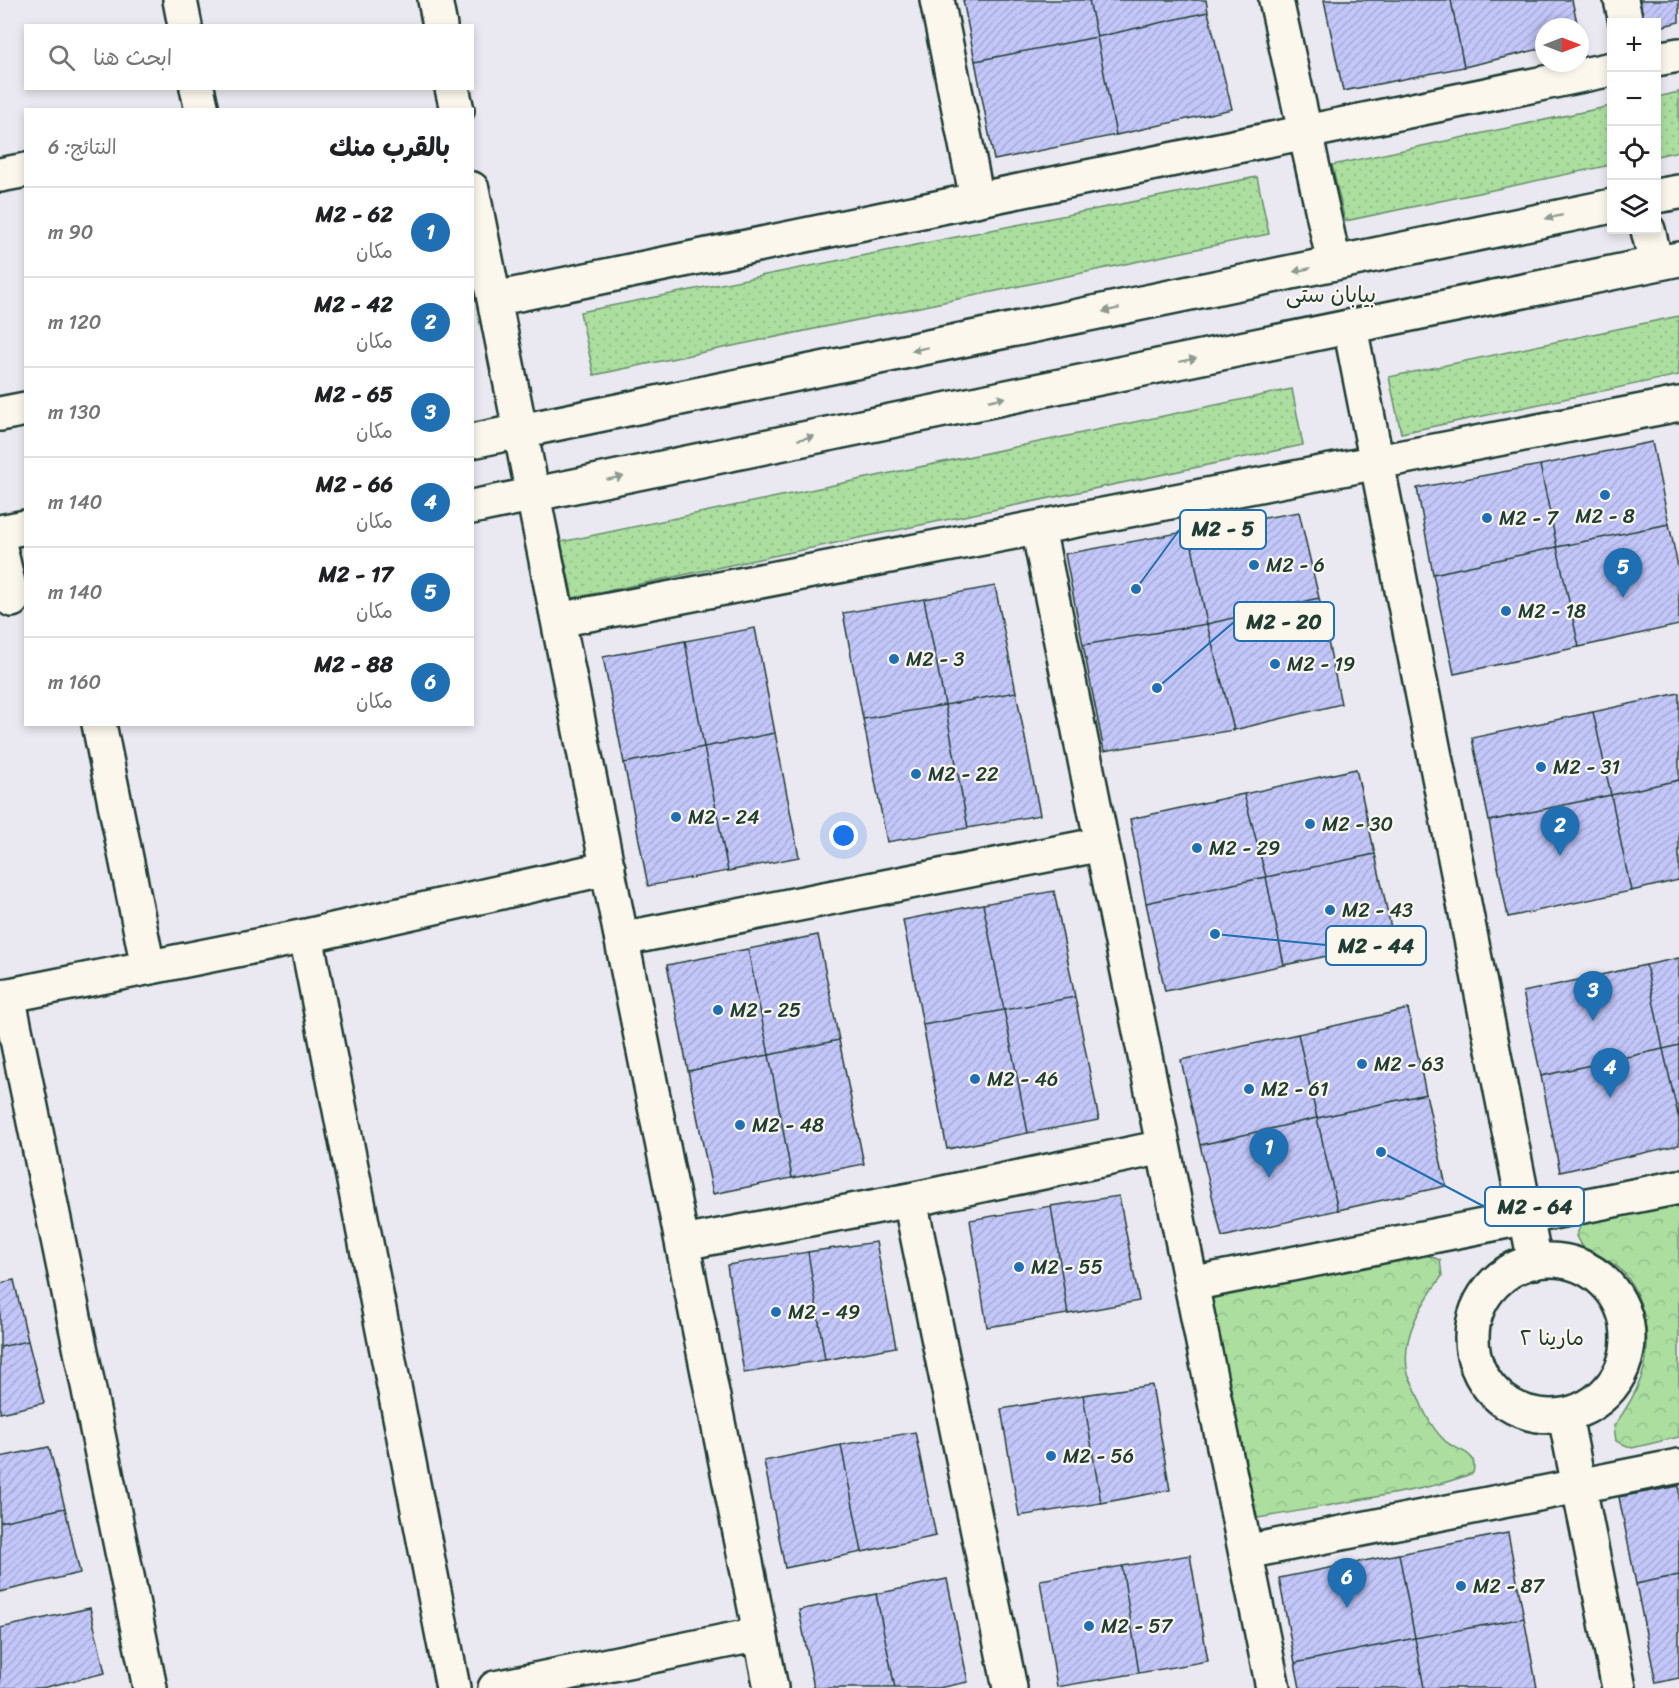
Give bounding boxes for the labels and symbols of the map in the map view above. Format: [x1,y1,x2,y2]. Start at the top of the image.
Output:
north arrow [1535,18,1589,72]
one-way arrow [1545,213,1564,223]
one-way arrow [1292,266,1311,275]
district label: بیابان ستی [1286,275,1376,314]
one-way arrow [1101,306,1120,315]
one-way arrow [910,345,929,354]
one-way arrow [1179,355,1198,364]
one-way arrow [988,394,1007,403]
one-way arrow [797,433,816,442]
one-way arrow [606,472,624,482]
marker: M2 - 8 [1598,488,1612,502]
place label: M2 - 8 [1575,499,1635,534]
place label: M2 - 7 [1499,501,1560,536]
callout: M2 - 5 [1180,510,1266,549]
text: M2 - 5 [1191,510,1255,548]
marker: M2 - 7 [1480,511,1494,525]
place label: M2 - 6 [1266,548,1325,583]
pin: 5 [1604,548,1642,598]
marker: M2 - 6 [1247,558,1261,572]
place label: M2 - 18 [1518,594,1586,629]
callout: M2 - 20 [1234,602,1334,641]
text: M2 - 20 [1245,603,1322,641]
marker: M2 - 18 [1499,604,1513,618]
place label: M2 - 3 [906,642,965,677]
place label: M2 - 19 [1287,647,1355,682]
marker: M2 - 3 [887,652,901,666]
marker: M2 - 19 [1268,657,1282,671]
place label: M2 - 31 [1553,750,1620,785]
place label: M2 - 22 [928,757,999,792]
marker: M2 - 31 [1534,760,1548,774]
marker: M2 - 22 [909,767,923,781]
place label: M2 - 24 [688,800,760,835]
pin: 2 [1540,806,1580,856]
place label: M2 - 30 [1322,807,1393,842]
marker: M2 - 24 [669,810,683,824]
marker: M2 - 30 [1303,817,1317,831]
your location [829,821,858,850]
place label: M2 - 29 [1209,831,1280,866]
marker: M2 - 29 [1190,841,1204,855]
place label: M2 - 43 [1342,893,1413,928]
marker: M2 - 43 [1323,903,1337,917]
callout: M2 - 44 [1326,926,1426,965]
text: M2 - 44 [1337,927,1414,965]
pin: 3 [1574,972,1612,1021]
place label: M2 - 25 [730,993,801,1028]
marker: M2 - 25 [711,1003,725,1017]
place label: M2 - 63 [1374,1047,1444,1082]
pin: 4 [1590,1048,1630,1098]
marker: M2 - 63 [1355,1057,1369,1071]
place label: M2 - 46 [987,1062,1058,1097]
marker: M2 - 46 [968,1072,982,1086]
place label: M2 - 61 [1261,1072,1328,1107]
marker: M2 - 61 [1242,1082,1256,1096]
place label: M2 - 48 [752,1108,824,1143]
marker: M2 - 48 [733,1118,747,1132]
pin: 1 [1250,1128,1288,1178]
callout: M2 - 64 [1485,1187,1584,1226]
text: M2 - 64 [1497,1188,1572,1226]
place label: M2 - 55 [1031,1250,1103,1285]
marker: M2 - 55 [1012,1260,1026,1274]
place label: M2 - 49 [788,1295,860,1330]
marker: M2 - 49 [769,1305,783,1319]
district label: مارینا ٢ [1520,1319,1584,1357]
place label: M2 - 56 [1063,1439,1134,1474]
marker: M2 - 56 [1044,1449,1058,1463]
pin: 6 [1328,1558,1366,1608]
place label: M2 - 87 [1473,1569,1546,1604]
marker: M2 - 87 [1454,1579,1468,1593]
place label: M2 - 57 [1101,1609,1174,1644]
marker: M2 - 57 [1082,1619,1096,1633]

